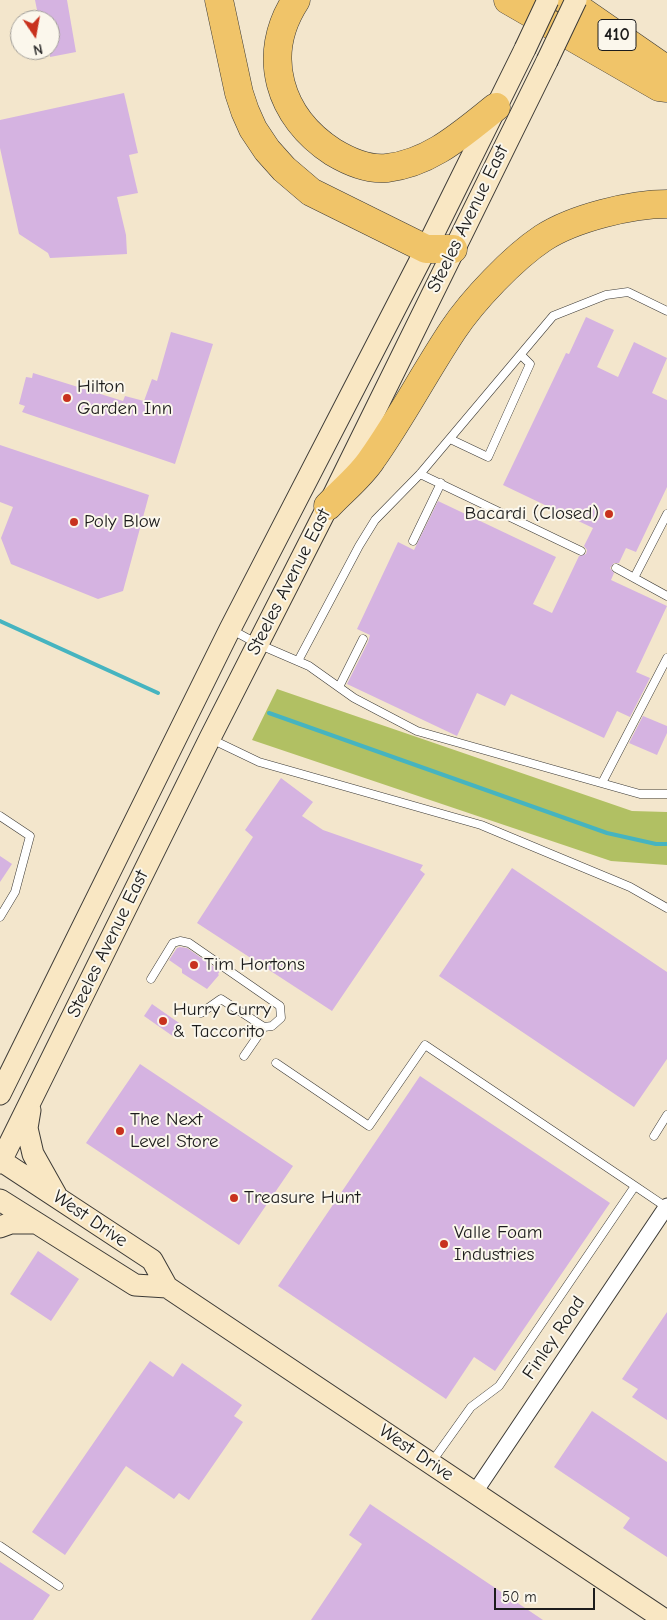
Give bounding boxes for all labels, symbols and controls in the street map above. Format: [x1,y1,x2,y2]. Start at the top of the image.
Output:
north arrow [10,10,60,60]
road number: 410 [598,20,636,50]
text: N [32,40,44,58]
street label: Steeles Avenue East [422,142,514,296]
place label: Hilton Garden Inn [77,376,172,420]
marker: Hilton Garden Inn [61,392,73,404]
place label: Bacardi (Closed) [464,503,599,525]
street label: Steeles Avenue East [242,505,336,659]
marker: Bacardi (Closed) [603,508,615,520]
place label: Poly Blow [84,511,160,533]
marker: Poly Blow [68,516,80,528]
street label: Steeles Avenue East [62,867,154,1021]
place label: Tim Hortons [204,954,305,976]
marker: Tim Hortons [188,959,200,971]
place label: Hurry Curry & Taccorito [173,999,271,1043]
marker: Hurry Curry & Taccorito [157,1015,169,1027]
place label: The Next Level Store [130,1109,218,1153]
marker: The Next Level Store [114,1125,126,1137]
street label: West Drive [48,1186,132,1252]
place label: Treasure Hunt [244,1187,360,1209]
marker: Treasure Hunt [228,1192,240,1204]
place label: Valle Foam Industries [454,1222,543,1266]
marker: Valle Foam Industries [438,1238,450,1250]
street label: Finley Road [518,1292,590,1384]
street label: West Drive [374,1420,458,1486]
scale bar [497,1578,598,1610]
text: 50 m [502,1588,537,1606]

